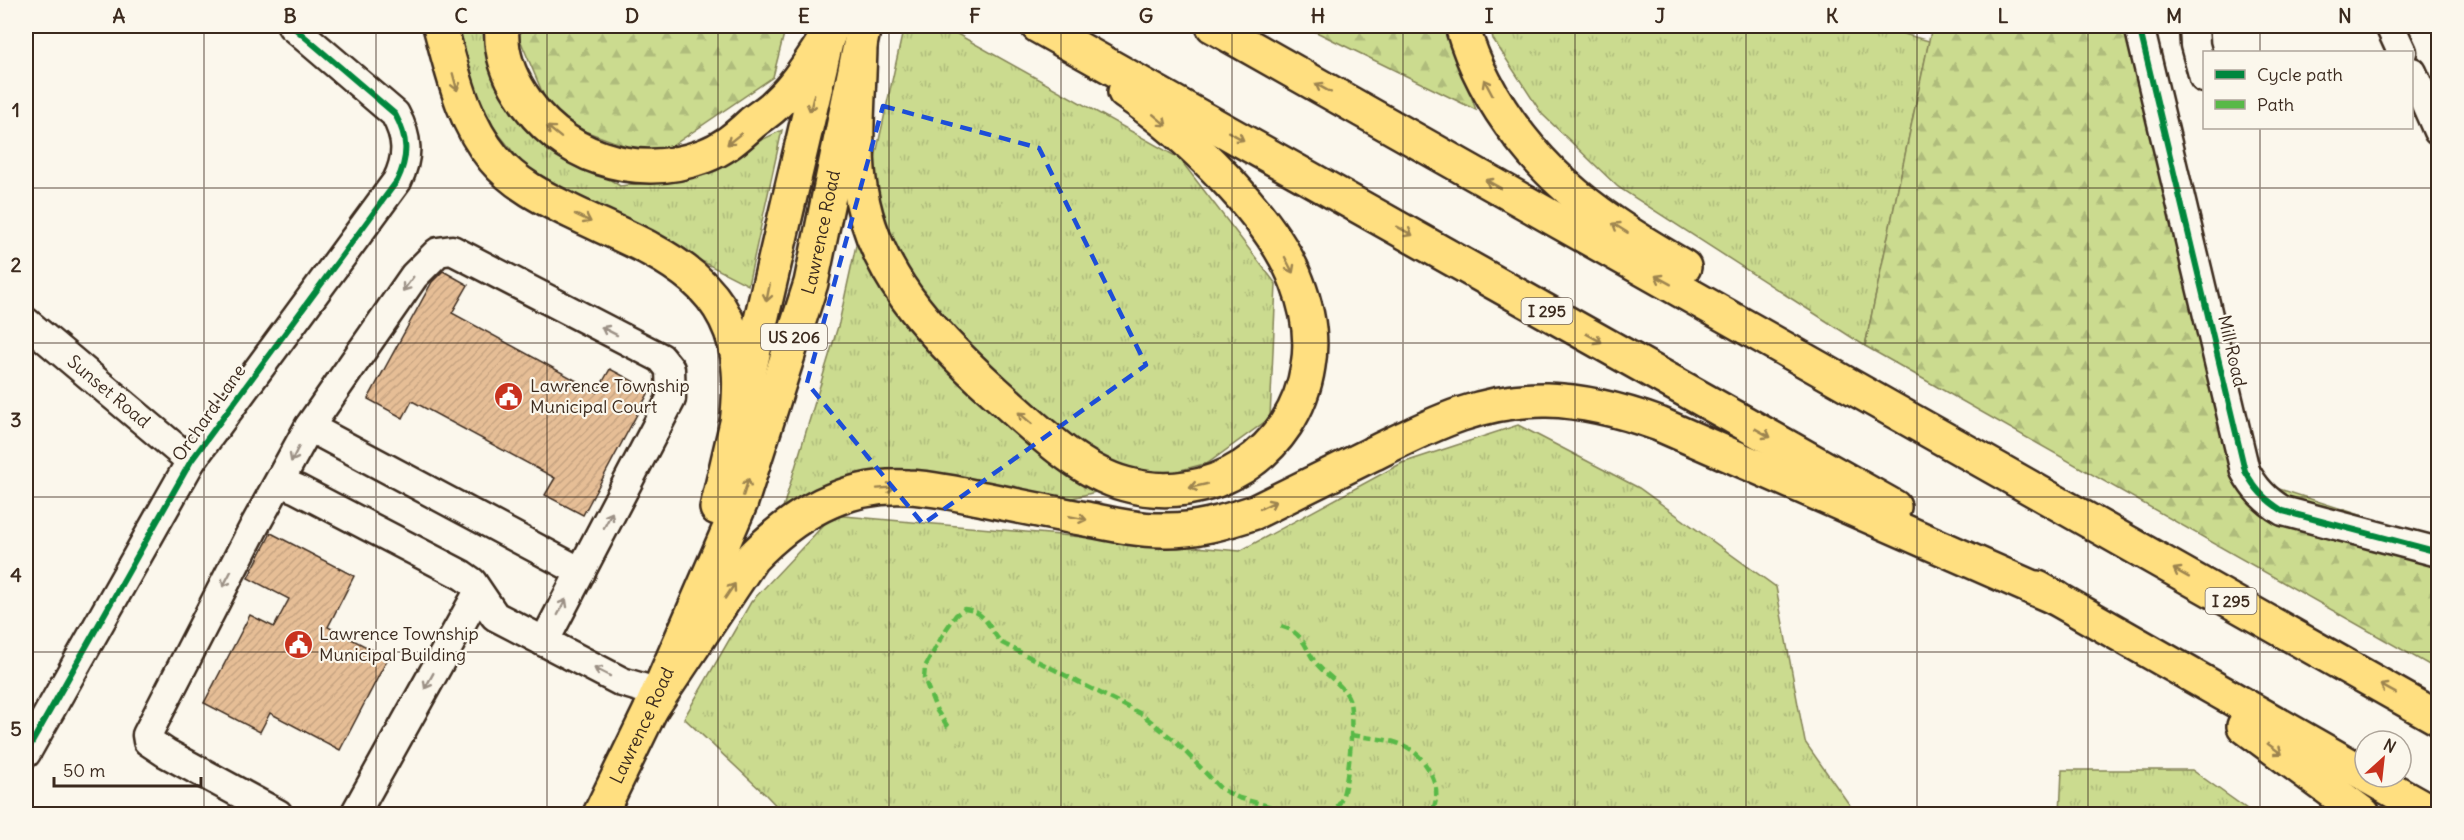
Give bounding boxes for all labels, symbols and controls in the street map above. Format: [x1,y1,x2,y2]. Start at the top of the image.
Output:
text: A [113,3,126,28]
text: B [283,3,297,28]
text: C [454,3,468,28]
text: D [625,3,639,28]
text: E [798,3,810,28]
text: F [969,3,981,28]
text: G [1139,3,1153,28]
text: H [1311,3,1325,28]
text: I [1485,3,1494,28]
text: J [1655,3,1666,28]
text: K [1826,3,1839,28]
text: L [1998,3,2009,28]
text: M [2166,3,2182,28]
text: N [2338,3,2352,28]
legend [2203,51,2413,129]
text: Cycle path [2257,63,2343,86]
one-way arrow [450,72,461,91]
one-way arrow [1482,79,1494,96]
one-way arrow [1315,82,1332,94]
one-way arrow [805,93,817,112]
text: Path [2257,93,2294,116]
text: 1 [12,97,20,122]
one-way arrow [1152,113,1167,127]
one-way arrow [546,126,562,139]
one-way arrow [1226,131,1244,142]
one-way arrow [726,132,742,145]
street label: Lawrence Road [796,168,845,297]
one-way arrow [1485,178,1502,190]
one-way arrow [574,212,592,224]
one-way arrow [1612,221,1629,233]
one-way arrow [1397,226,1414,238]
text: 2 [11,252,22,277]
one-way arrow [1284,255,1295,273]
one-way arrow [1654,273,1671,285]
one-way arrow [402,276,414,292]
one-way arrow [762,282,773,302]
road number: I 295 [1522,298,1572,324]
street label: Mill Road [2213,313,2252,389]
road number: US 206 [761,324,827,350]
one-way arrow [601,325,618,337]
one-way arrow [1585,332,1602,344]
street label: Sunset Road [63,350,155,433]
street label: Orchard Lane [167,360,250,466]
place label: Lawrence Township Municipal Court [530,374,690,418]
public building icon: Lawrence Township Municipal Court [493,380,525,412]
text: 3 [10,407,22,432]
one-way arrow [1018,411,1033,425]
one-way arrow [1754,428,1772,439]
one-way arrow [288,445,300,463]
one-way arrow [741,478,752,497]
one-way arrow [1189,481,1208,493]
one-way arrow [875,482,895,493]
one-way arrow [1258,499,1276,511]
one-way arrow [602,512,614,529]
one-way arrow [1067,513,1087,524]
text: 4 [10,562,22,587]
one-way arrow [2173,566,2190,578]
one-way arrow [220,570,232,588]
one-way arrow [724,583,736,600]
road number: I 295 [2206,588,2256,614]
one-way arrow [556,599,568,616]
place label: Lawrence Township Municipal Building [319,622,479,666]
public building icon: Lawrence Township Municipal Building [282,628,314,660]
street label: Lawrence Road [604,663,679,787]
one-way arrow [594,666,611,678]
one-way arrow [423,672,435,689]
one-way arrow [2379,683,2397,694]
text: 5 [10,716,22,741]
north arrow [2353,729,2413,789]
text: N [2380,734,2399,757]
one-way arrow [2267,743,2283,755]
scale bar [54,750,201,788]
text: 50 m [63,759,105,782]

